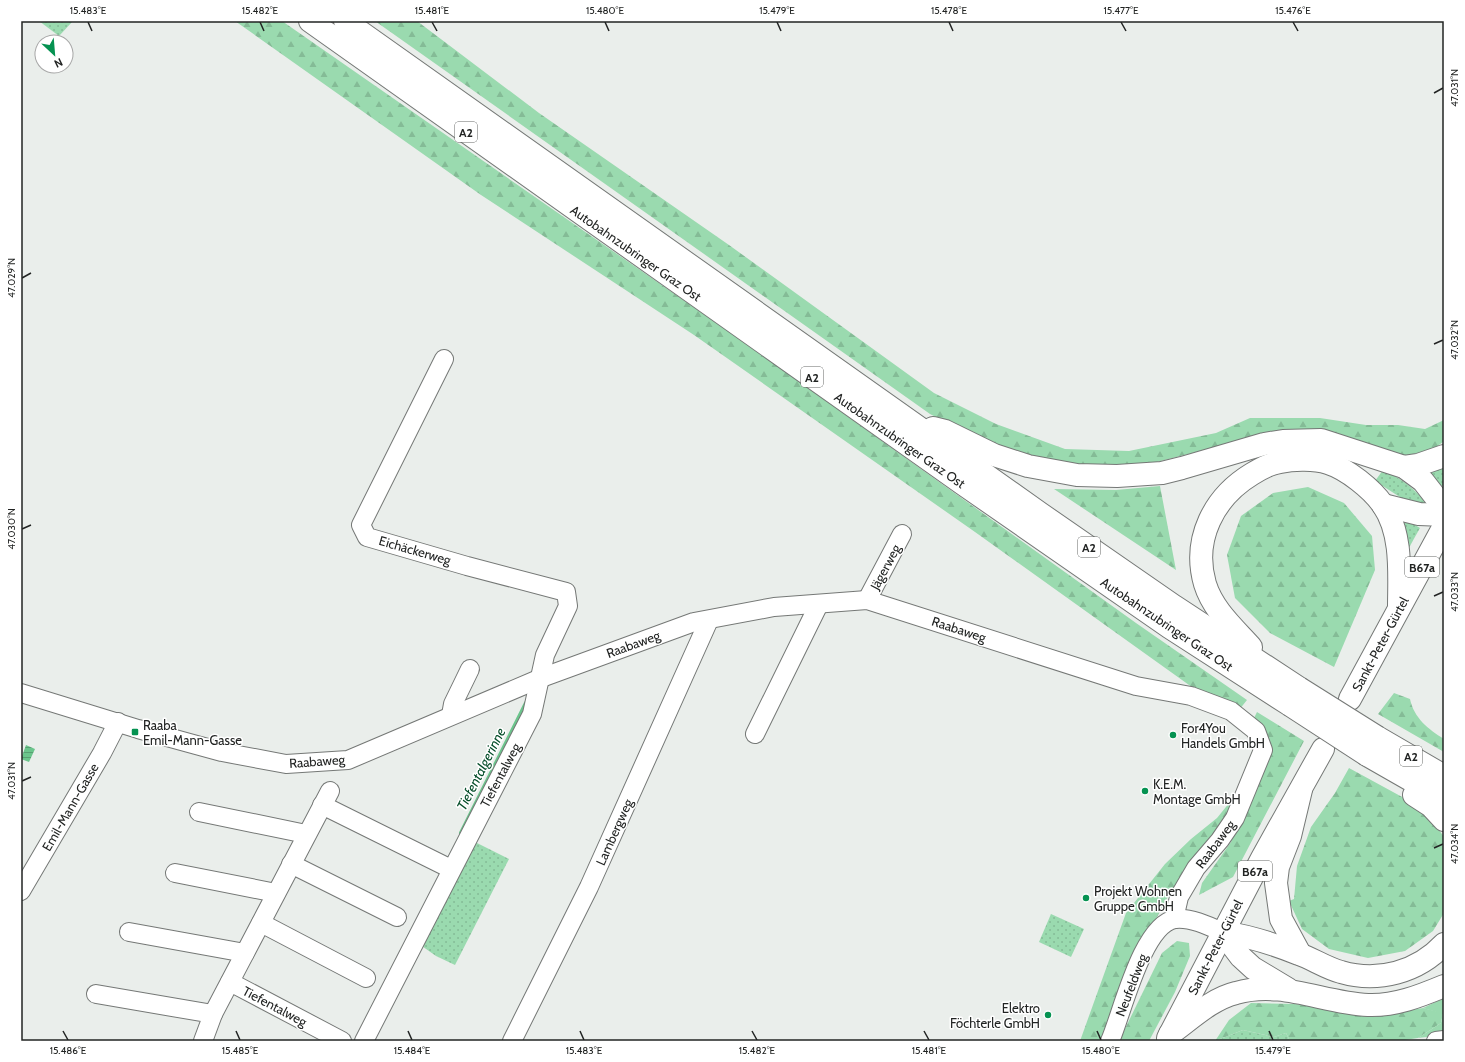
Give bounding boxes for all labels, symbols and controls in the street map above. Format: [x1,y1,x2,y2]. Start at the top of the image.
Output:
text: 15.483°E [70,4,107,17]
text: 15.482°E [242,4,279,17]
text: 15.481°E [415,4,450,17]
text: 15.480°E [586,4,624,17]
text: 15.479°E [759,4,795,17]
text: 15.478°E [931,4,967,17]
text: 15.477°E [1103,4,1139,17]
text: 15.476°E [1275,4,1311,17]
north arrow [34,34,74,74]
text: N [52,55,65,71]
text: 47.031°N [1448,69,1461,107]
road number: A2 [455,122,477,142]
street label: Autobahnzubringer Graz Ost [568,202,705,305]
text: 47.029°N [5,258,18,298]
text: 47.032°N [1448,320,1461,360]
road number: A2 [801,367,823,387]
street label: Autobahnzubringer Graz Ost [832,389,969,492]
text: 47.030°N [5,508,18,550]
street label: Eichäckerweg [377,532,453,568]
road number: A2 [1078,537,1100,557]
street label: Jägerweg [866,541,904,593]
road number: B67a [1405,557,1439,577]
text: 47.033°N [1448,572,1461,612]
street label: Autobahnzubringer Graz Ost [1098,574,1237,675]
street label: Sankt-Peter-Gürtel [1348,594,1412,694]
street label: Raabaweg [930,613,989,645]
street label: Raabaweg [604,627,663,661]
place label: Raaba Emil-Mann-Gasse [143,717,242,748]
place label: For4You Handels GmbH [1181,720,1265,751]
water label: Tiefentalgerinne [452,724,510,813]
marker: Raaba Emil-Mann-Gasse [130,727,140,737]
marker: For4You Handels GmbH [1168,730,1178,740]
street label: Tiefentalweg [476,740,524,810]
road number: A2 [1400,746,1422,766]
street label: Raabaweg [288,751,346,771]
street label: Emil-Mann-Gasse [38,760,102,854]
text: 47.031°N [5,762,18,800]
place label: K.E.M. Montage GmbH [1153,776,1241,807]
marker: K.E.M. Montage GmbH [1140,786,1150,796]
street label: Lambergweg [592,796,636,868]
street label: Raabaweg [1192,816,1239,871]
text: 47.034°N [1448,824,1461,864]
road number: B67a [1238,861,1272,881]
place label: Projekt Wohnen Gruppe GmbH [1094,883,1182,914]
marker: Projekt Wohnen Gruppe GmbH [1081,893,1091,903]
street label: Sankt-Peter-Gürtel [1184,897,1246,997]
street label: Neufeldweg [1112,951,1150,1019]
street label: Tiefentalweg [240,982,310,1030]
place label: Elektro Föchterle GmbH [950,1000,1040,1031]
marker: Elektro Föchterle GmbH [1043,1010,1053,1020]
text: 15.486°E [50,1044,87,1057]
text: 15.485°E [222,1044,259,1057]
text: 15.484°E [394,1044,431,1057]
text: 15.483°E [566,1044,603,1057]
text: 15.482°E [739,1044,776,1057]
text: 15.481°E [912,1044,947,1057]
text: 15.480°E [1082,1044,1120,1057]
text: 15.479°E [1255,1044,1291,1057]

